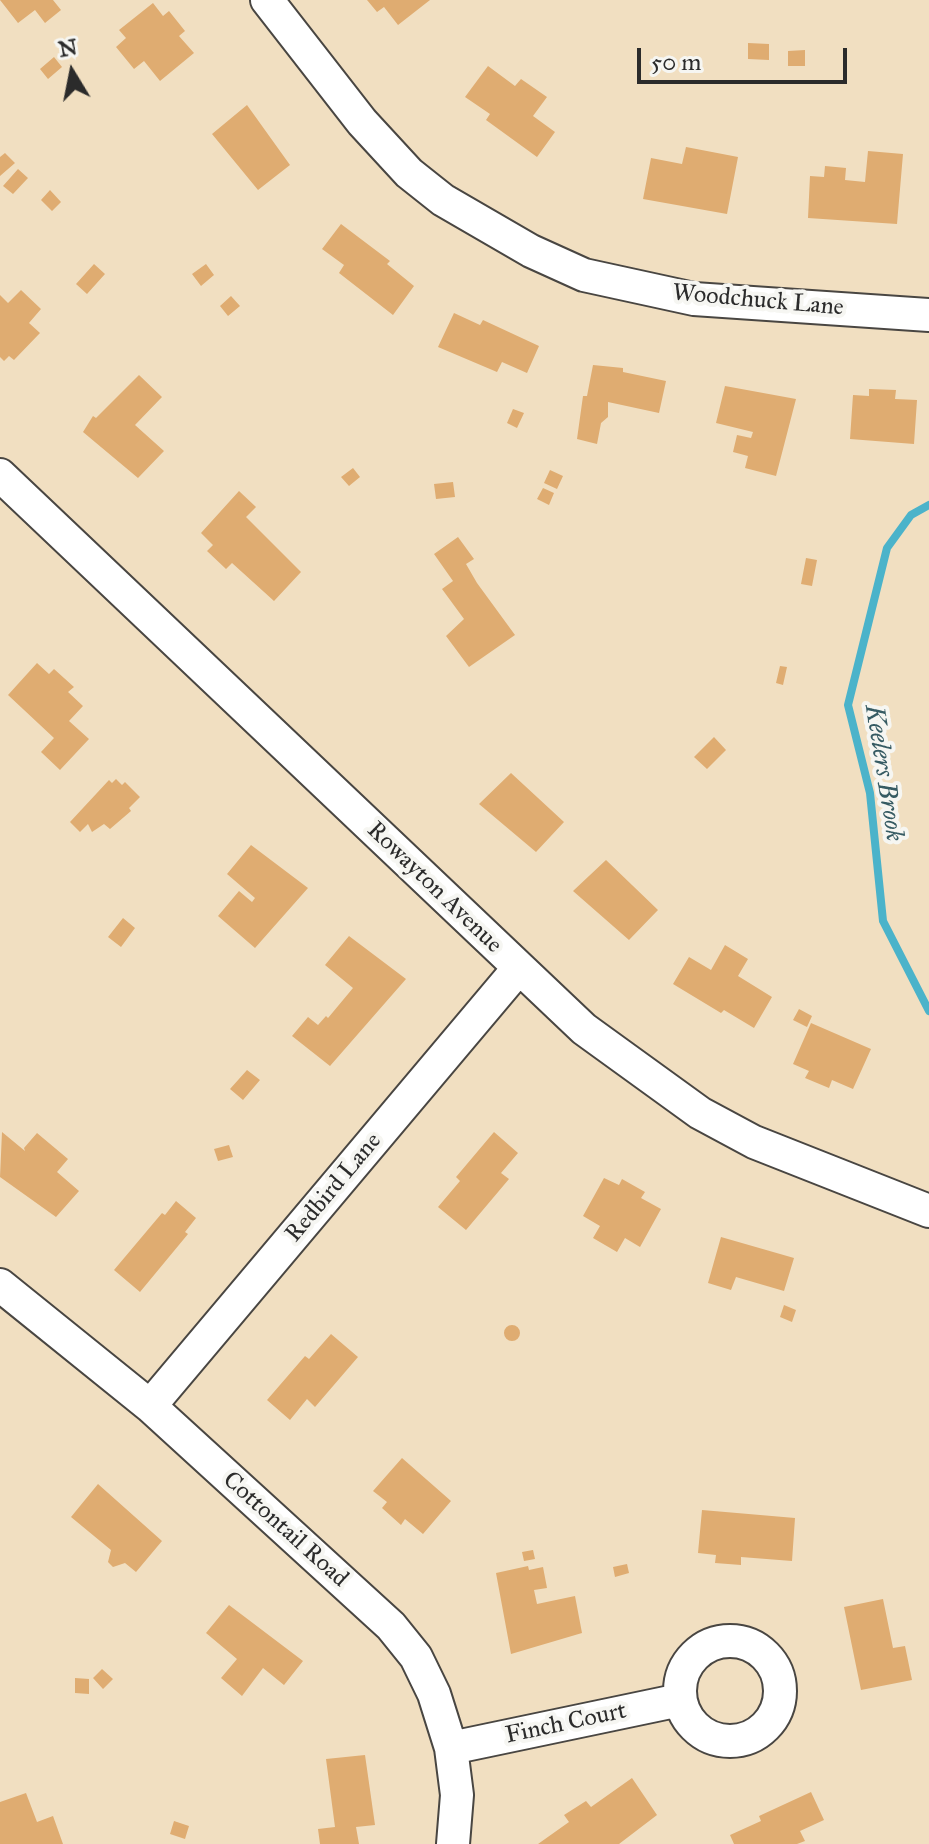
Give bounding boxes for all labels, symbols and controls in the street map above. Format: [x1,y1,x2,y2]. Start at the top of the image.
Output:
north arrow [32,32,112,112]
scale bar [641,32,851,82]
text: N [56,33,79,63]
text: 50 m [651,47,701,77]
street label: Woodchuck Lane [671,279,845,323]
water label: Keelers Brook [857,702,909,844]
street label: Rowayton Avenue [360,816,508,960]
street label: Redbird Lane [280,1127,388,1249]
street label: Cottontail Road [216,1466,354,1594]
street label: Finch Court [503,1697,629,1751]

